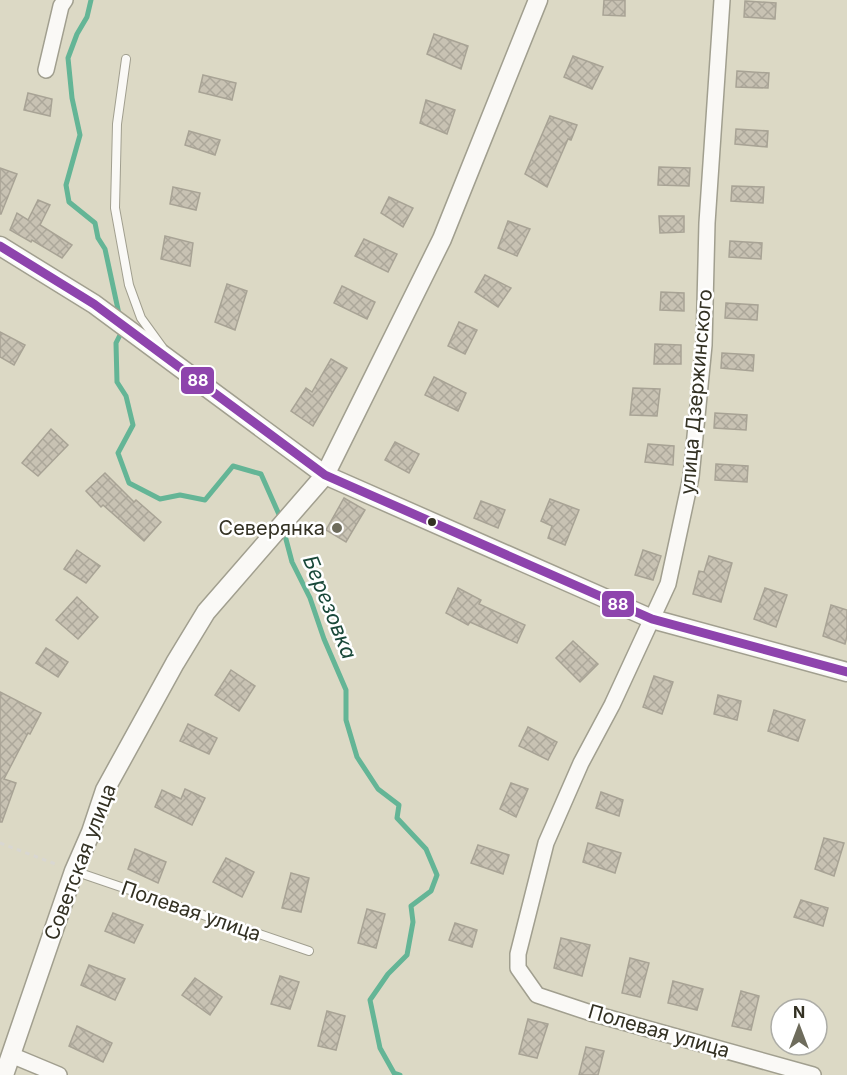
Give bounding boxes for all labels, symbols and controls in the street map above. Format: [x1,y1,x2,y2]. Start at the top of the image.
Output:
street label: улица Дзержинского [675,288,717,496]
line badge: 88 [180,366,215,395]
text: 88 [188,370,208,390]
place label: Северянка [219,516,325,540]
unlabelled marker [426,516,438,528]
marker: Северянка [330,521,344,535]
water label: Березовка [298,551,362,663]
line badge: 88 [601,590,635,618]
text: 88 [608,594,628,614]
street label: Советская улица [39,780,121,944]
street label: Полевая улица [118,876,264,946]
north arrow [769,997,829,1057]
street label: Полевая улица [585,999,733,1063]
text: N [793,1002,805,1022]

